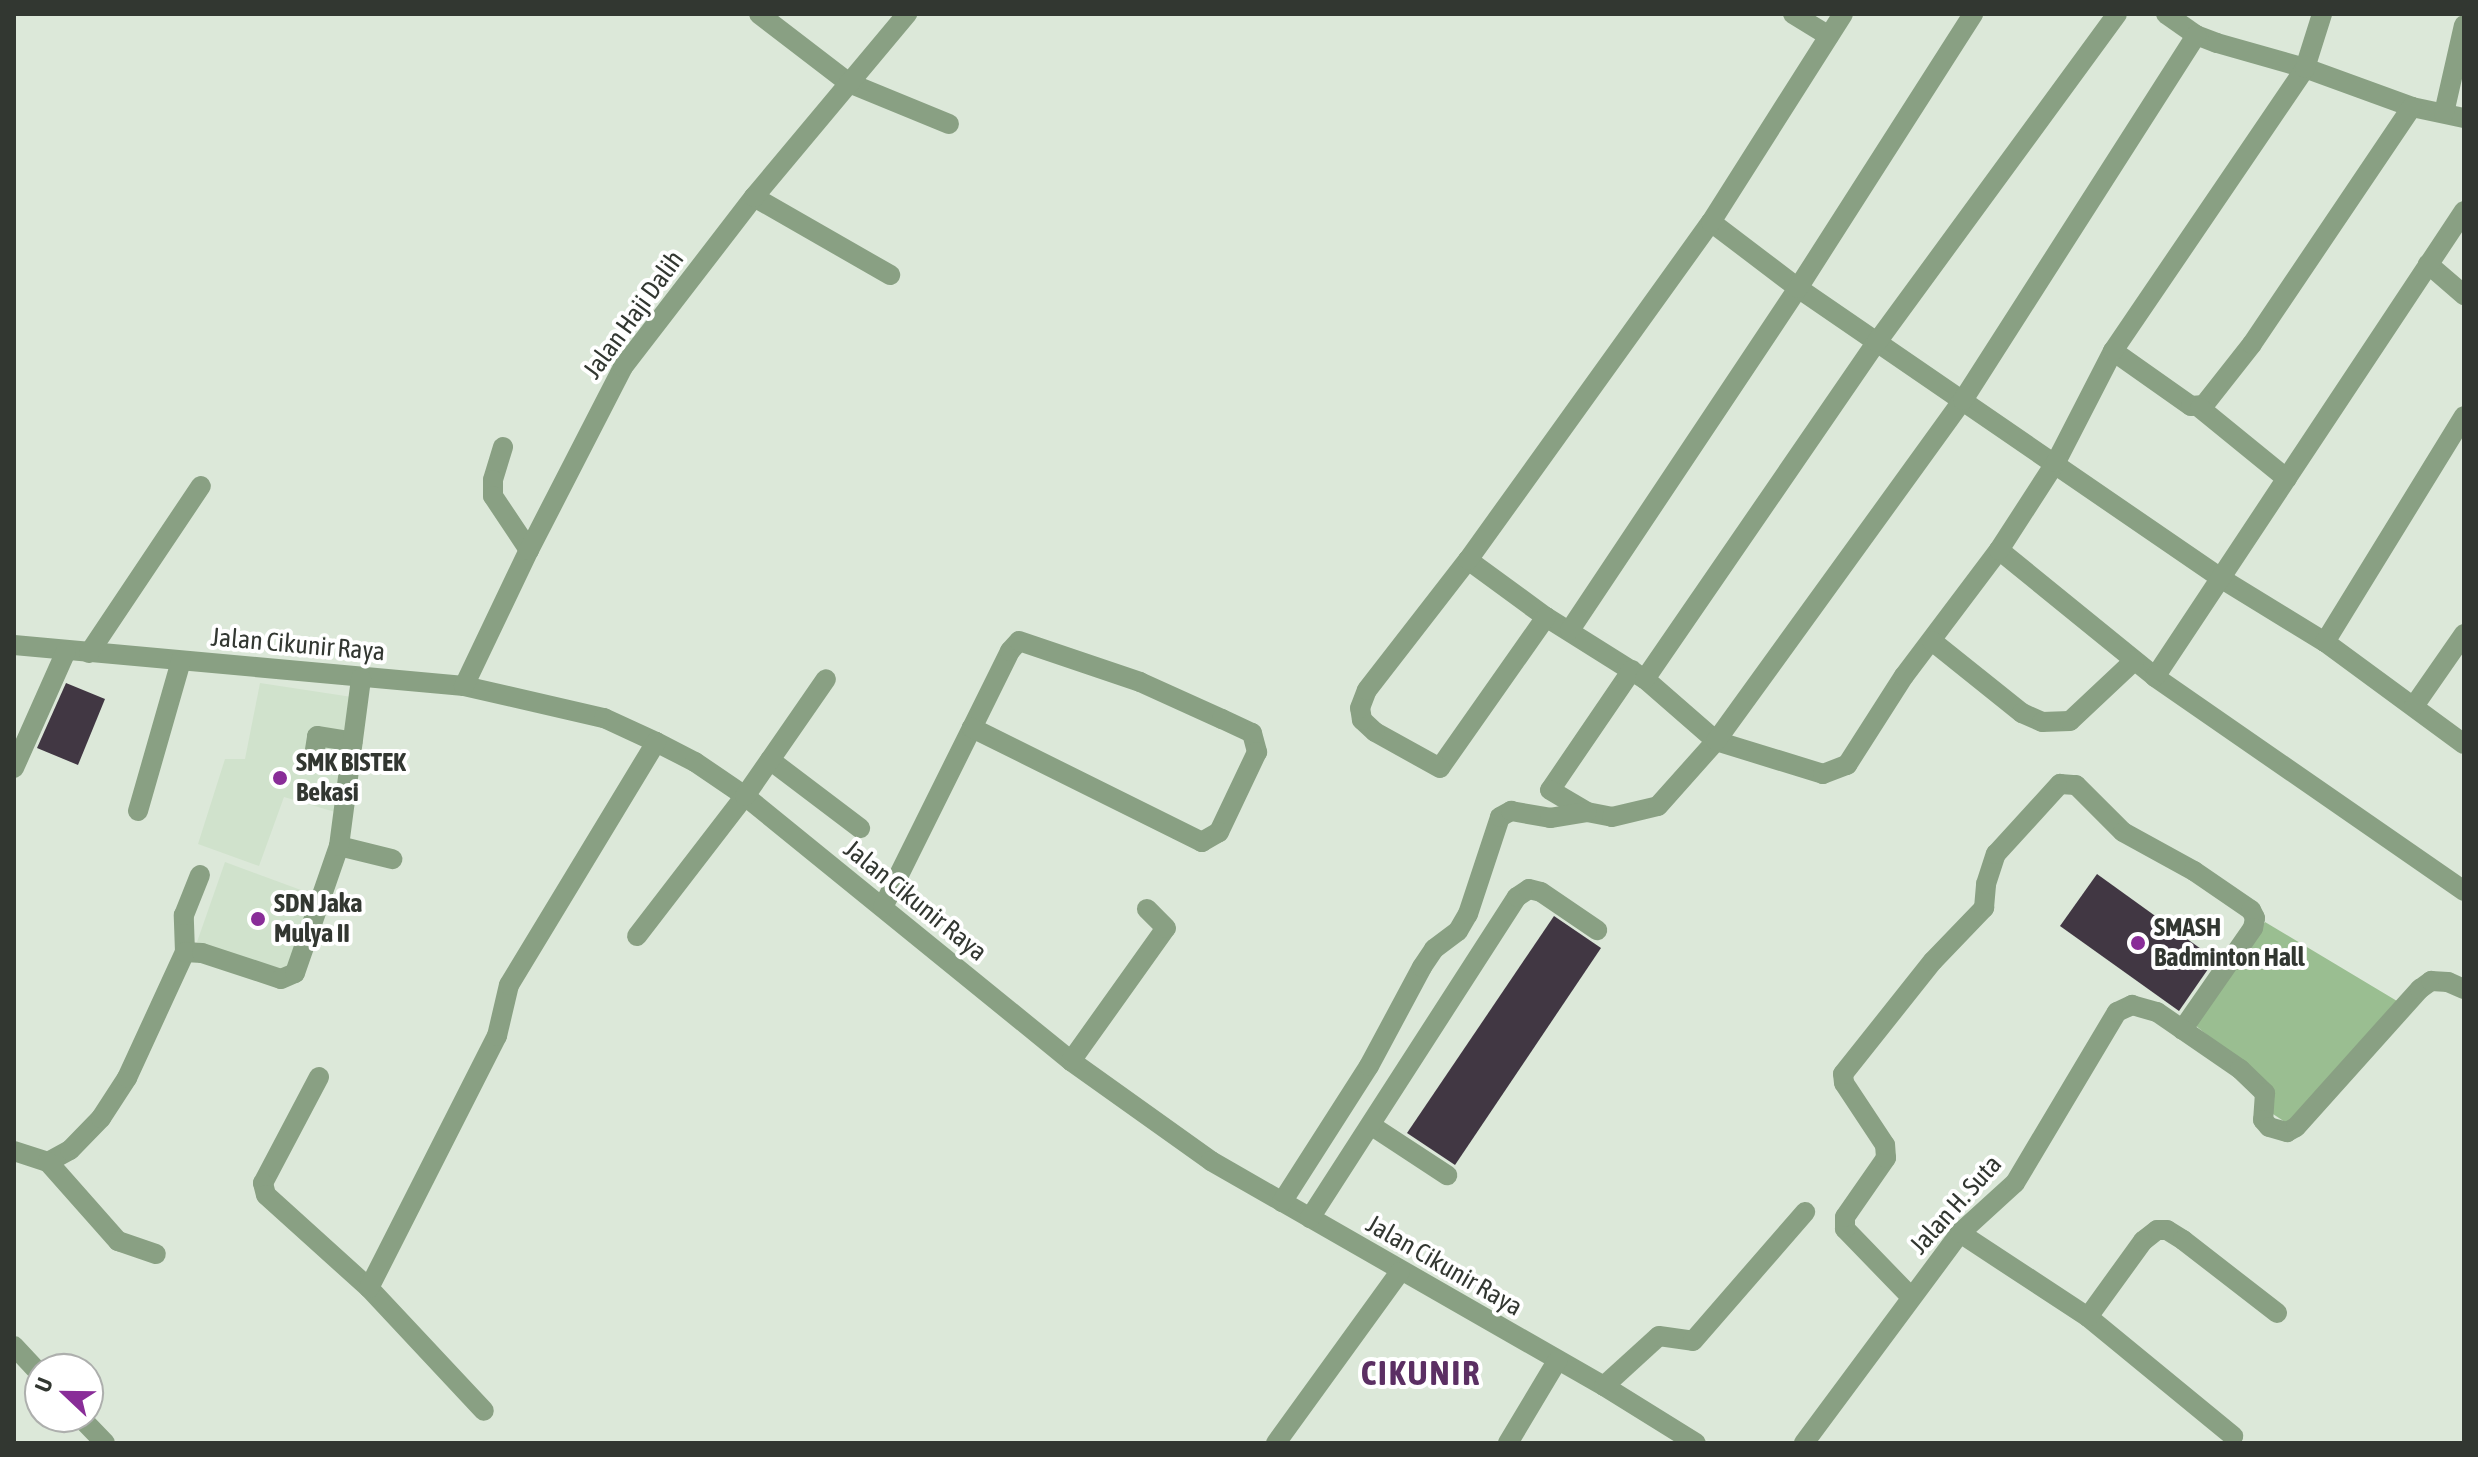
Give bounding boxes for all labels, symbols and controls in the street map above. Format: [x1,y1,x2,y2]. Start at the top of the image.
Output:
street label: Jalan Haji Dalih [577,245,691,385]
street label: Jalan Cikunir Raya [210,622,386,668]
place label: SMK BISTEK Bekasi [296,747,406,808]
marker: SMK BISTEK Bekasi [271,769,289,787]
street label: Jalan Cikunir Raya [837,834,993,968]
place label: SDN Jaka Mulya II [274,888,362,950]
marker: SDN Jaka Mulya II [249,910,267,928]
place label: SMASH Badminton Hall [2154,912,2305,974]
marker: SMASH Badminton Hall [2129,934,2147,952]
street label: Jalan H. Suta [1904,1149,2008,1261]
street label: Jalan Cikunir Raya [1361,1209,1527,1323]
north arrow [24,1353,104,1433]
district label: CIKUNIR [1361,1353,1481,1393]
text: U [29,1374,58,1396]

